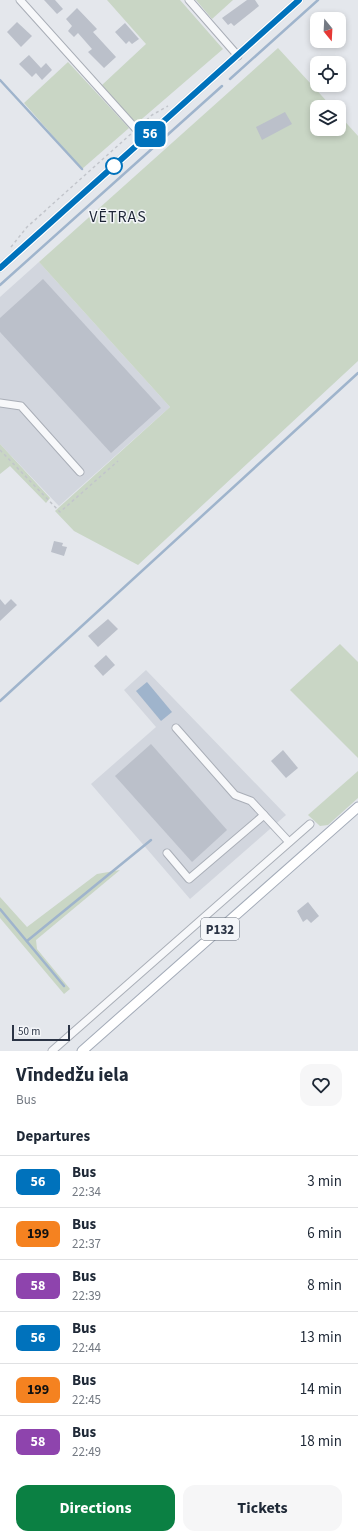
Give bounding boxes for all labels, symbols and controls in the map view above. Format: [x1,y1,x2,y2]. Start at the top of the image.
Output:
north arrow [310,12,346,48]
map controls [310,12,346,136]
button: locate [310,56,346,92]
button: layers [310,100,346,136]
line badge: 56 [132,121,168,147]
text: 56 [143,124,157,144]
unlabelled marker [105,157,123,175]
district label: VĒTRAS [89,206,147,228]
road number: P132 [201,918,239,940]
scale bar [12,1023,70,1042]
text: 50 m [18,1024,40,1039]
text: Vīndedžu iela [16,1062,129,1089]
button: heart [300,1064,342,1106]
text: Bus [16,1091,36,1109]
text: Departures [16,1126,90,1147]
text: Bus [72,1162,96,1183]
text: 3 min [307,1171,342,1192]
text: 56 [31,1172,45,1192]
text: 22:34 [72,1183,101,1201]
text: Bus [72,1214,96,1235]
text: 6 min [307,1223,342,1244]
text: 199 [27,1224,49,1244]
text: 22:37 [72,1235,101,1253]
text: Bus [72,1266,96,1287]
text: 8 min [307,1275,342,1296]
text: 58 [31,1276,45,1296]
text: 22:39 [72,1287,101,1305]
text: Bus [72,1318,96,1339]
text: 13 min [300,1327,342,1348]
text: 56 [31,1328,45,1348]
text: 22:44 [72,1339,101,1357]
text: Bus [72,1370,96,1391]
text: 14 min [300,1379,342,1400]
text: 199 [27,1380,49,1400]
text: 22:45 [72,1391,101,1409]
text: Bus [72,1422,96,1443]
text: 18 min [300,1431,342,1452]
text: 58 [31,1432,45,1452]
text: 22:49 [72,1443,101,1461]
button: Directions [16,1485,175,1531]
button: Tickets [183,1485,342,1531]

